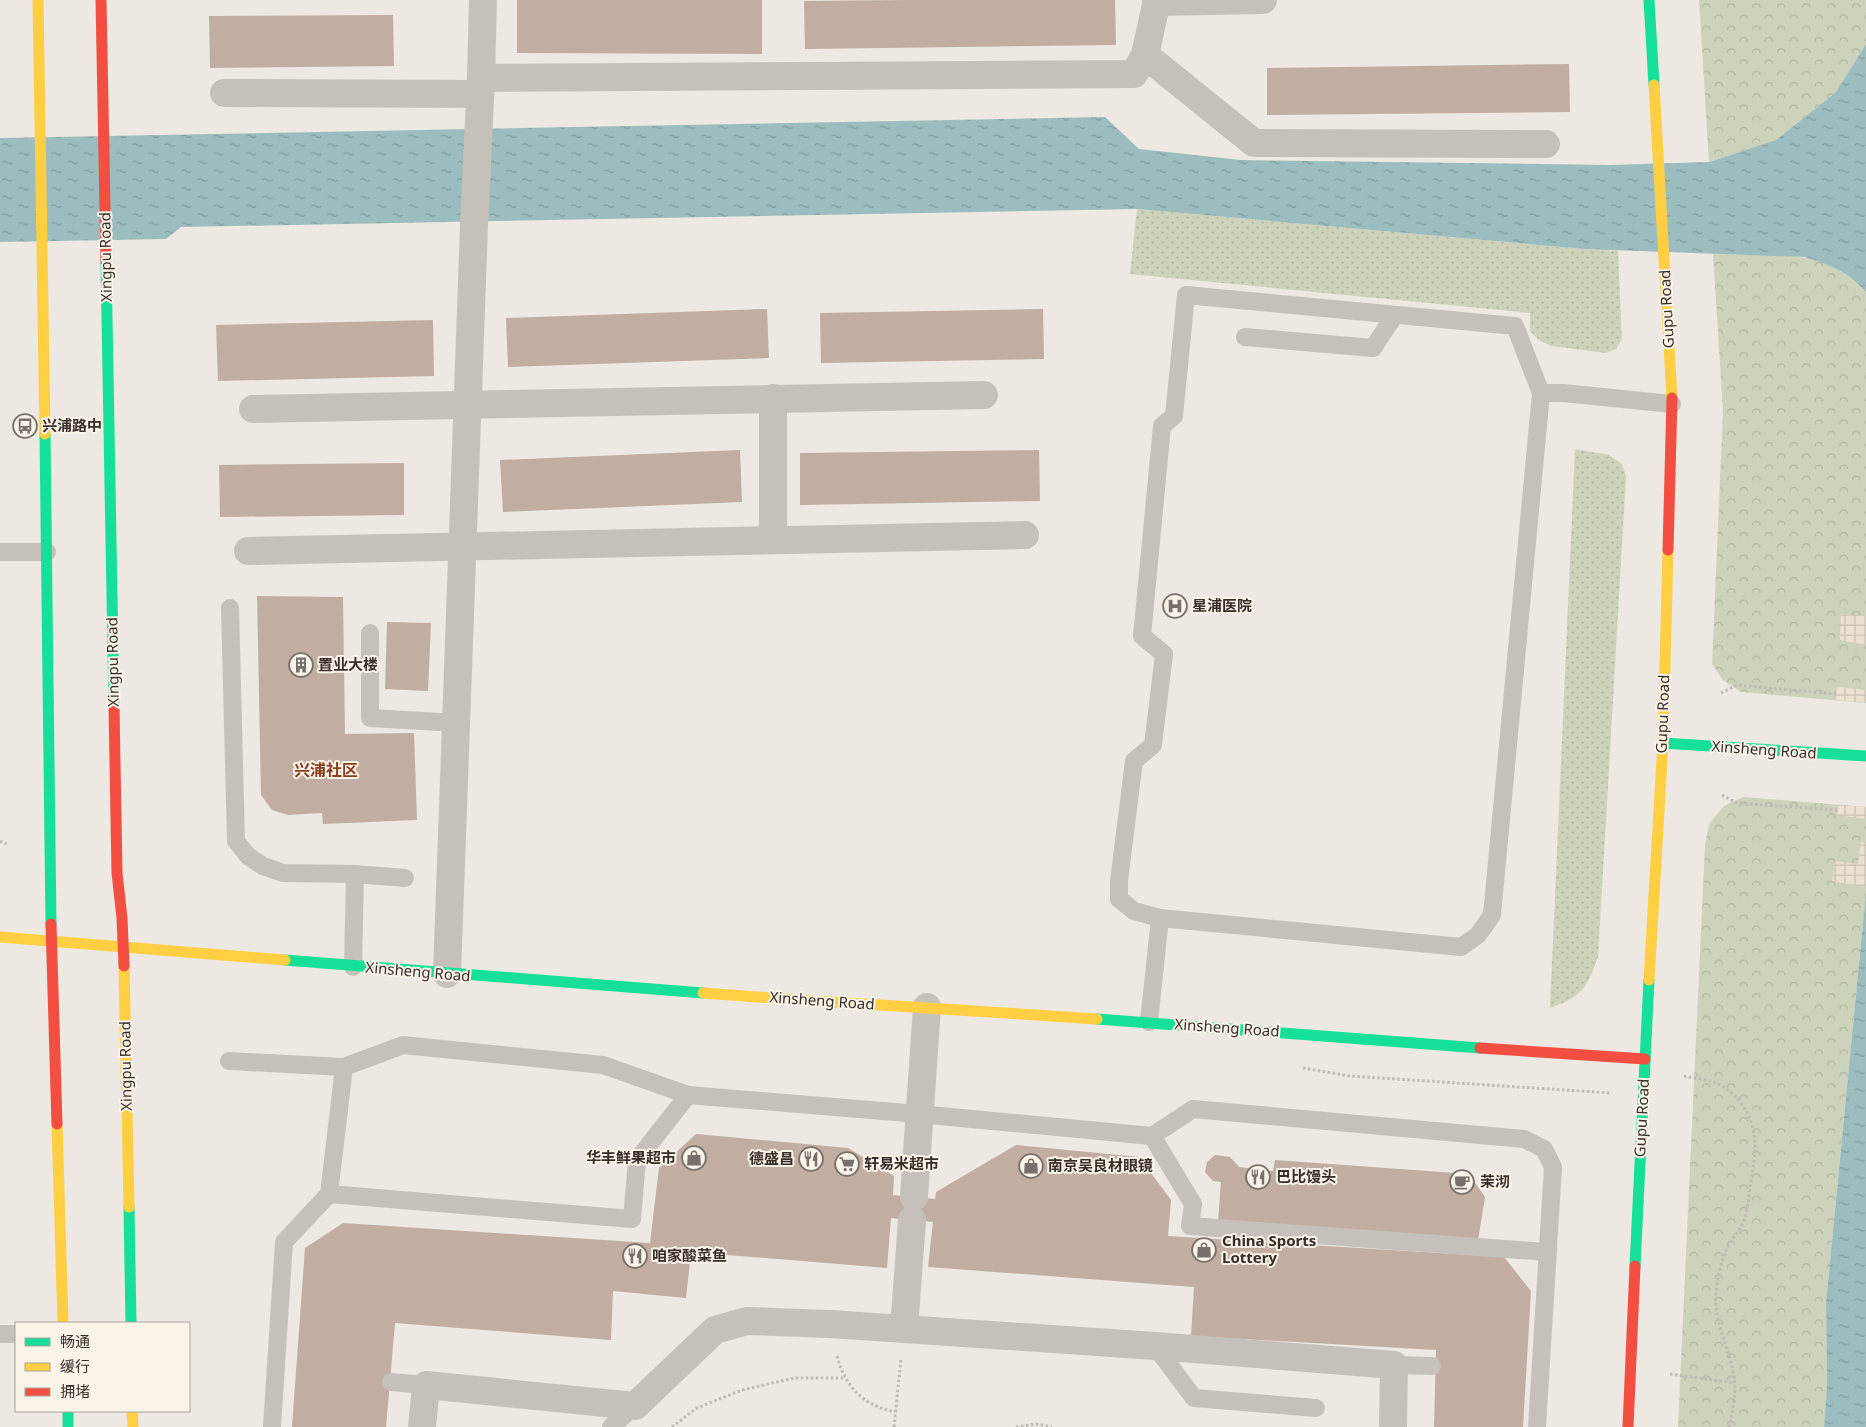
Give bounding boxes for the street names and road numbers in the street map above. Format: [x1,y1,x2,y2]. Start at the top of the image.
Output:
street label: Xingpu Road [94,212,116,302]
street label: Gupu Road [1654,269,1678,349]
street label: Xingpu Road [101,617,123,707]
street label: Gupu Road [1651,674,1673,754]
street label: Xinsheng Road [1711,735,1817,763]
street label: Xinsheng Road [365,956,471,986]
street label: Xinsheng Road [769,986,875,1014]
street label: Xinsheng Road [1174,1013,1280,1041]
street label: Xingpu Road [114,1021,136,1111]
street label: Gupu Road [1629,1078,1653,1158]

